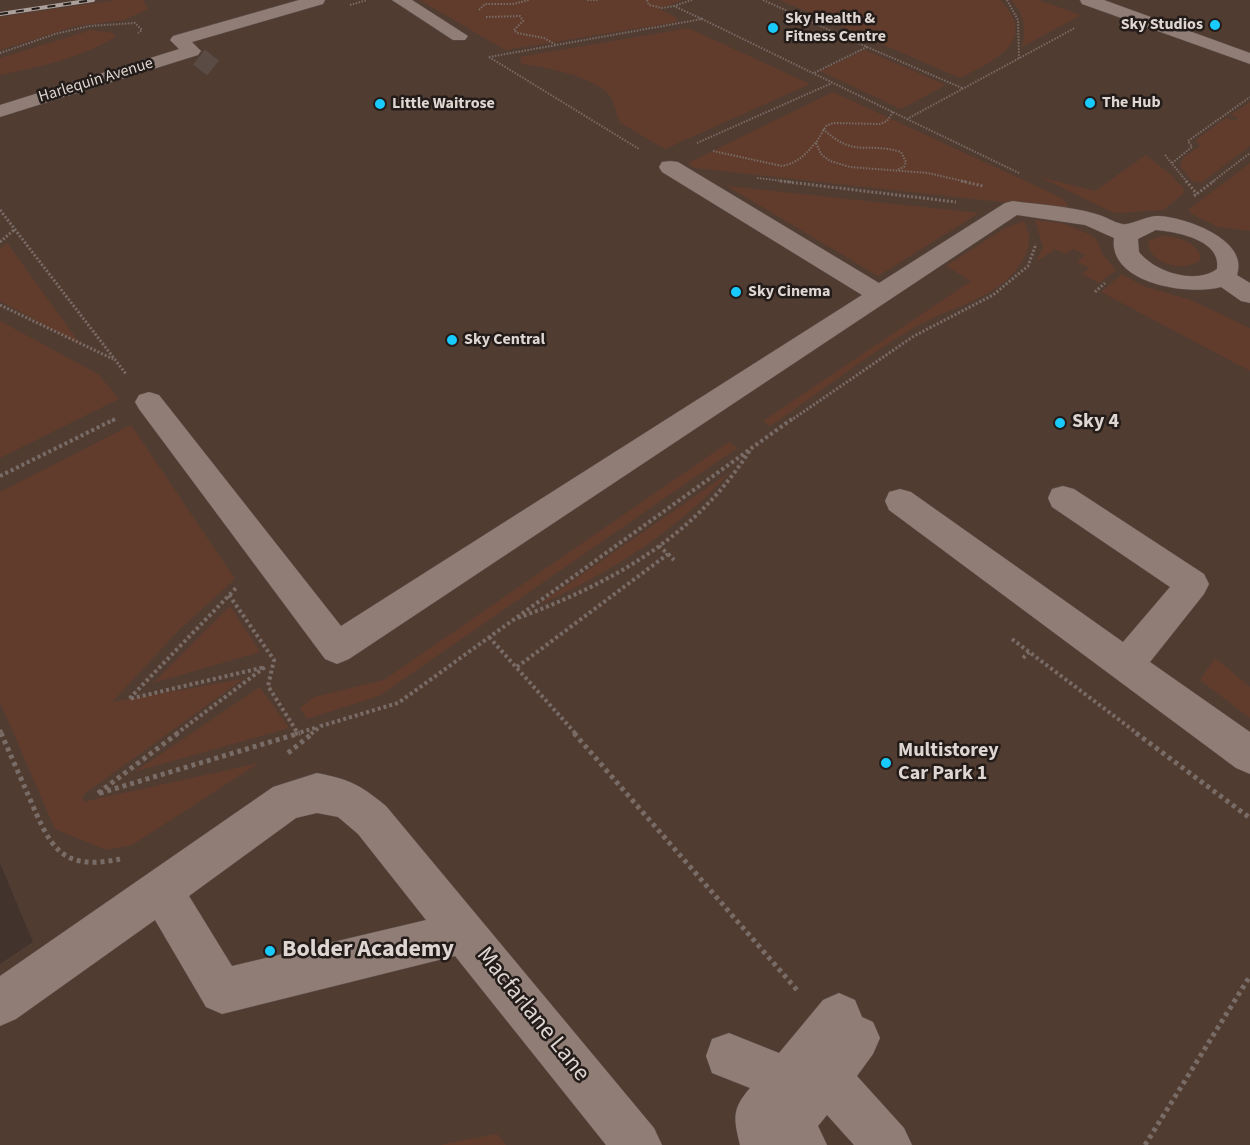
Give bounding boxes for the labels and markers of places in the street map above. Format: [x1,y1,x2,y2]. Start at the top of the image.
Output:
place label: Sky Health & Fitness Centre [785,9,886,47]
place label: Sky Studios [1121,15,1203,35]
marker: Sky Studios [1208,18,1222,32]
marker: Sky Health & Fitness Centre [766,21,780,35]
place label: The Hub [1102,93,1161,113]
place label: Little Waitrose [392,94,495,114]
marker: The Hub [1083,96,1097,110]
marker: Little Waitrose [373,97,387,111]
place label: Sky Cinema [748,282,831,302]
marker: Sky Cinema [729,285,743,299]
place label: Sky Central [464,330,545,350]
marker: Sky Central [445,333,459,347]
place label: Sky 4 [1072,411,1119,435]
marker: Sky 4 [1053,416,1067,430]
place label: Multistorey Car Park 1 [898,740,999,787]
marker: Multistorey Car Park 1 [879,756,893,770]
place label: Bolder Academy [282,937,454,965]
marker: Bolder Academy [263,944,277,958]

